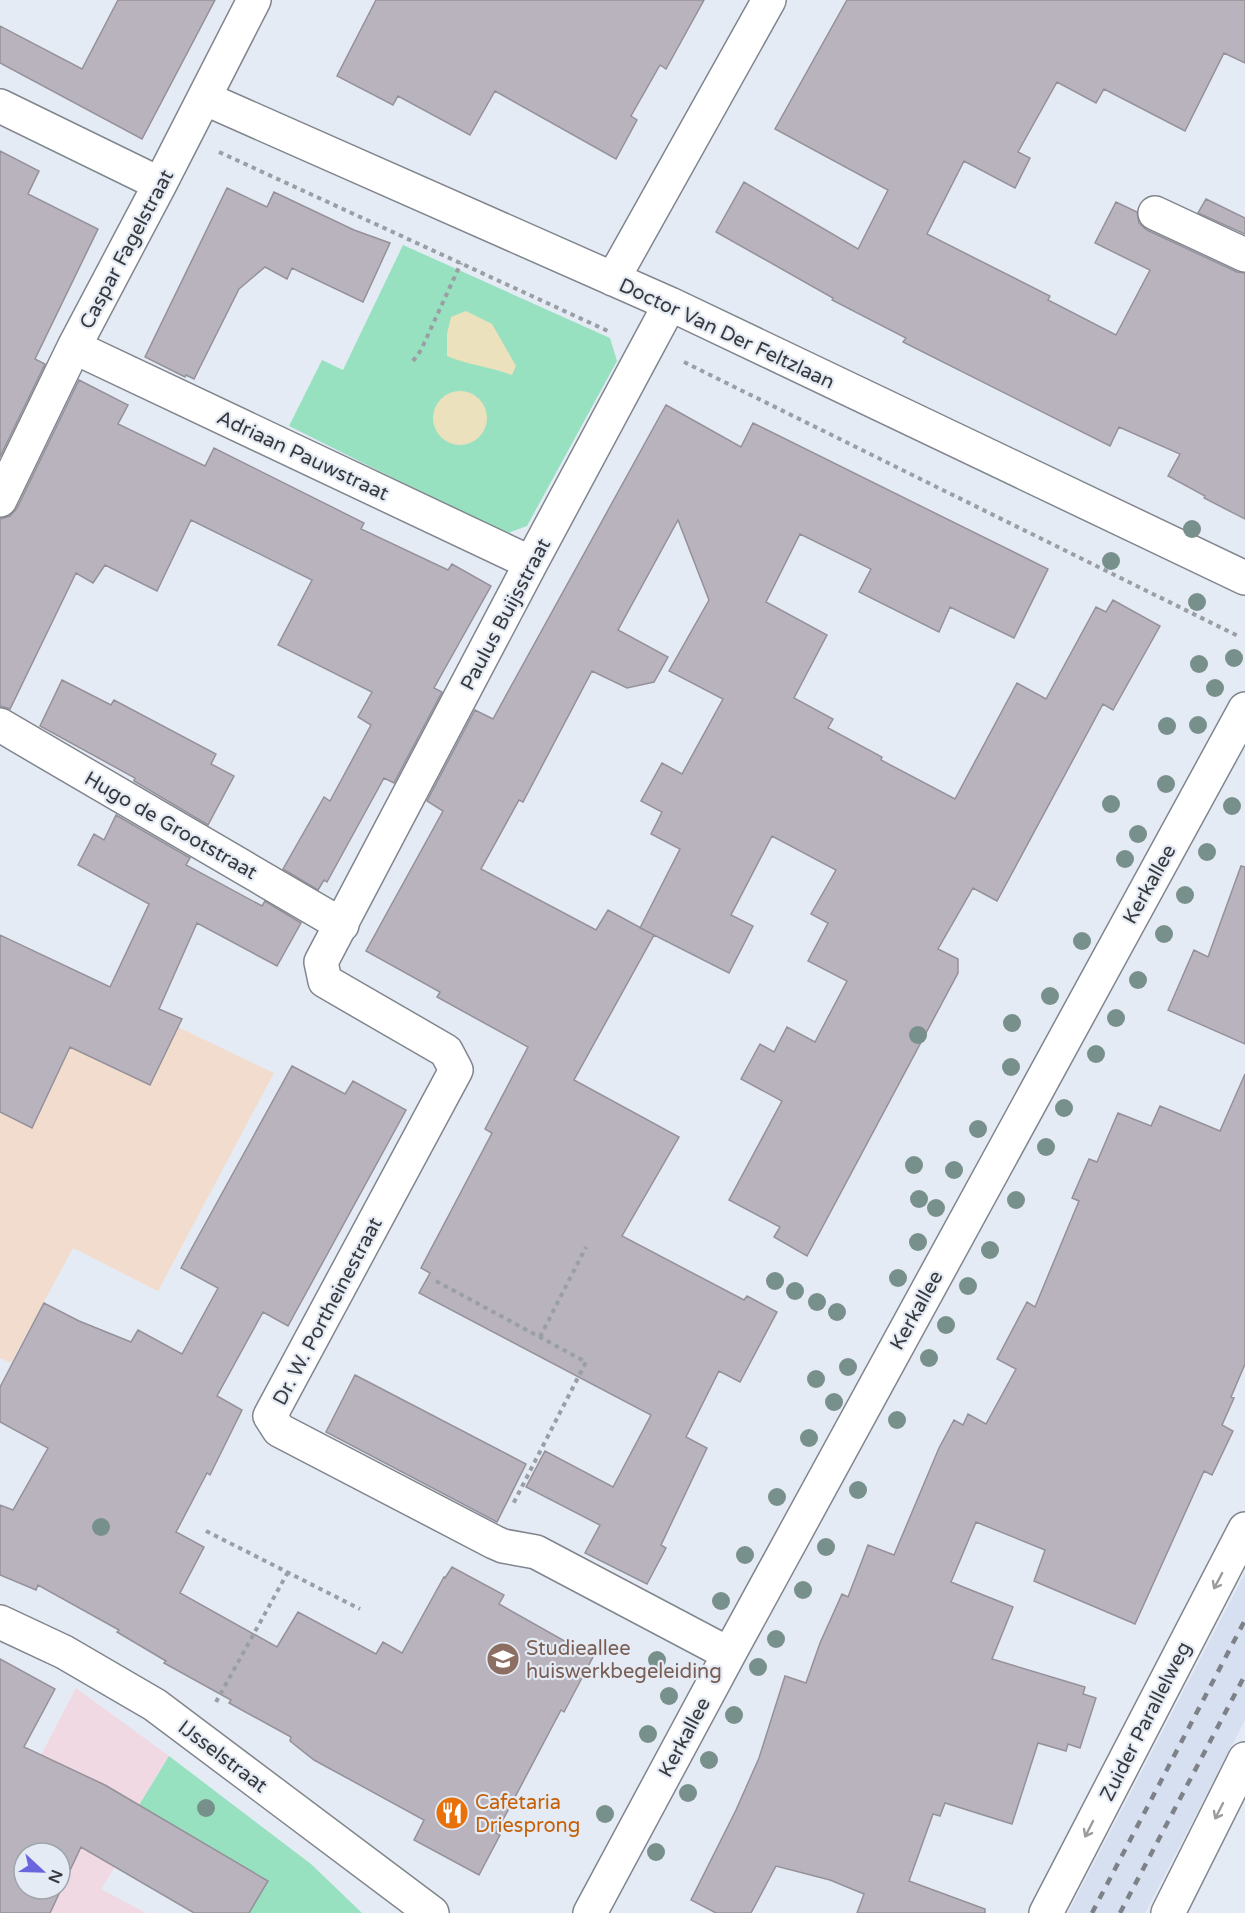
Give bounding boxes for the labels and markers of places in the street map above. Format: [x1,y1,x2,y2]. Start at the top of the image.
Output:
place label: Studieallee huiswerkbegeleiding [526,1637,722,1684]
school or university icon: Studieallee huiswerkbegeleiding [485,1641,521,1677]
place label: Cafetaria Driesprong [475,1791,580,1838]
restaurant icon: Cafetaria Driesprong [434,1795,470,1831]

